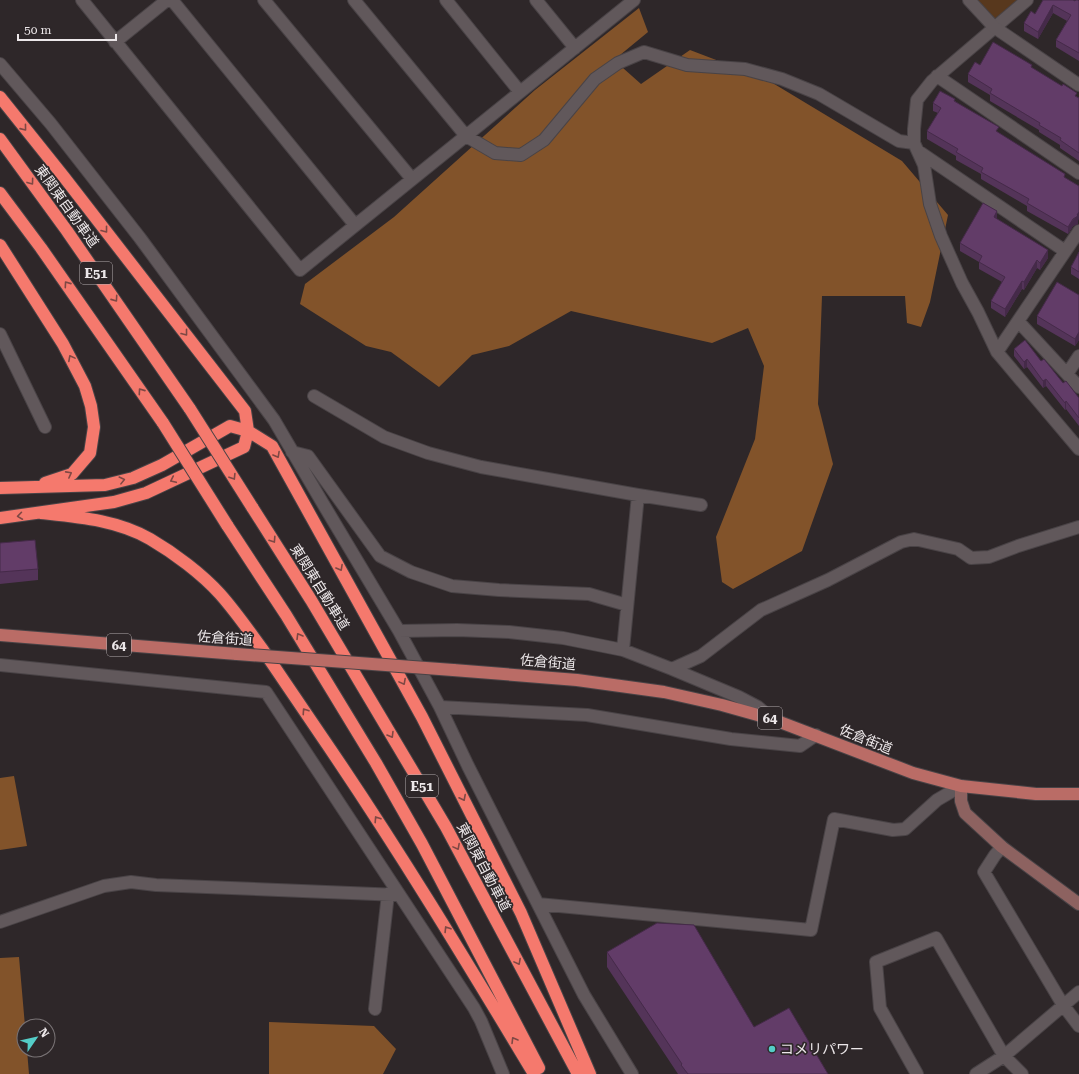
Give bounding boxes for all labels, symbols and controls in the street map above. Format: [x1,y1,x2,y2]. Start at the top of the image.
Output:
scale bar [18,16,116,42]
text: 50 m [24,23,51,37]
one-way arrow [20,123,27,130]
street label: 東関東自動車道 [32,162,102,250]
one-way arrow [26,177,33,184]
one-way arrow [100,225,107,232]
road number: E51 [80,262,112,284]
one-way arrow [65,282,72,289]
one-way arrow [110,295,118,302]
one-way arrow [180,328,187,335]
one-way arrow [68,355,75,362]
one-way arrow [138,388,146,395]
one-way arrow [273,451,280,458]
one-way arrow [65,471,72,479]
one-way arrow [228,473,236,480]
one-way arrow [170,475,177,483]
one-way arrow [119,477,126,485]
one-way arrow [17,511,23,520]
one-way arrow [268,536,275,543]
street label: 東関東自動車道 [287,541,353,633]
one-way arrow [336,564,343,571]
street label: 佐倉街道 [197,628,253,648]
one-way arrow [296,633,304,640]
road number: 64 [107,634,131,656]
street label: 佐倉街道 [519,652,577,672]
one-way arrow [398,678,406,685]
road number: 64 [758,707,782,729]
one-way arrow [302,708,310,715]
street label: 佐倉街道 [837,721,895,757]
one-way arrow [387,731,394,738]
road number: E51 [406,775,438,797]
one-way arrow [458,794,465,801]
one-way arrow [374,816,382,823]
street label: 東関東自動車道 [454,820,514,914]
one-way arrow [452,843,459,850]
one-way arrow [444,926,452,933]
one-way arrow [514,957,521,965]
north arrow [16,1018,56,1058]
text: N [36,1026,52,1040]
one-way arrow [511,1037,518,1044]
place label: コメリパワー [780,1041,864,1057]
marker: コメリパワー [767,1044,777,1054]

